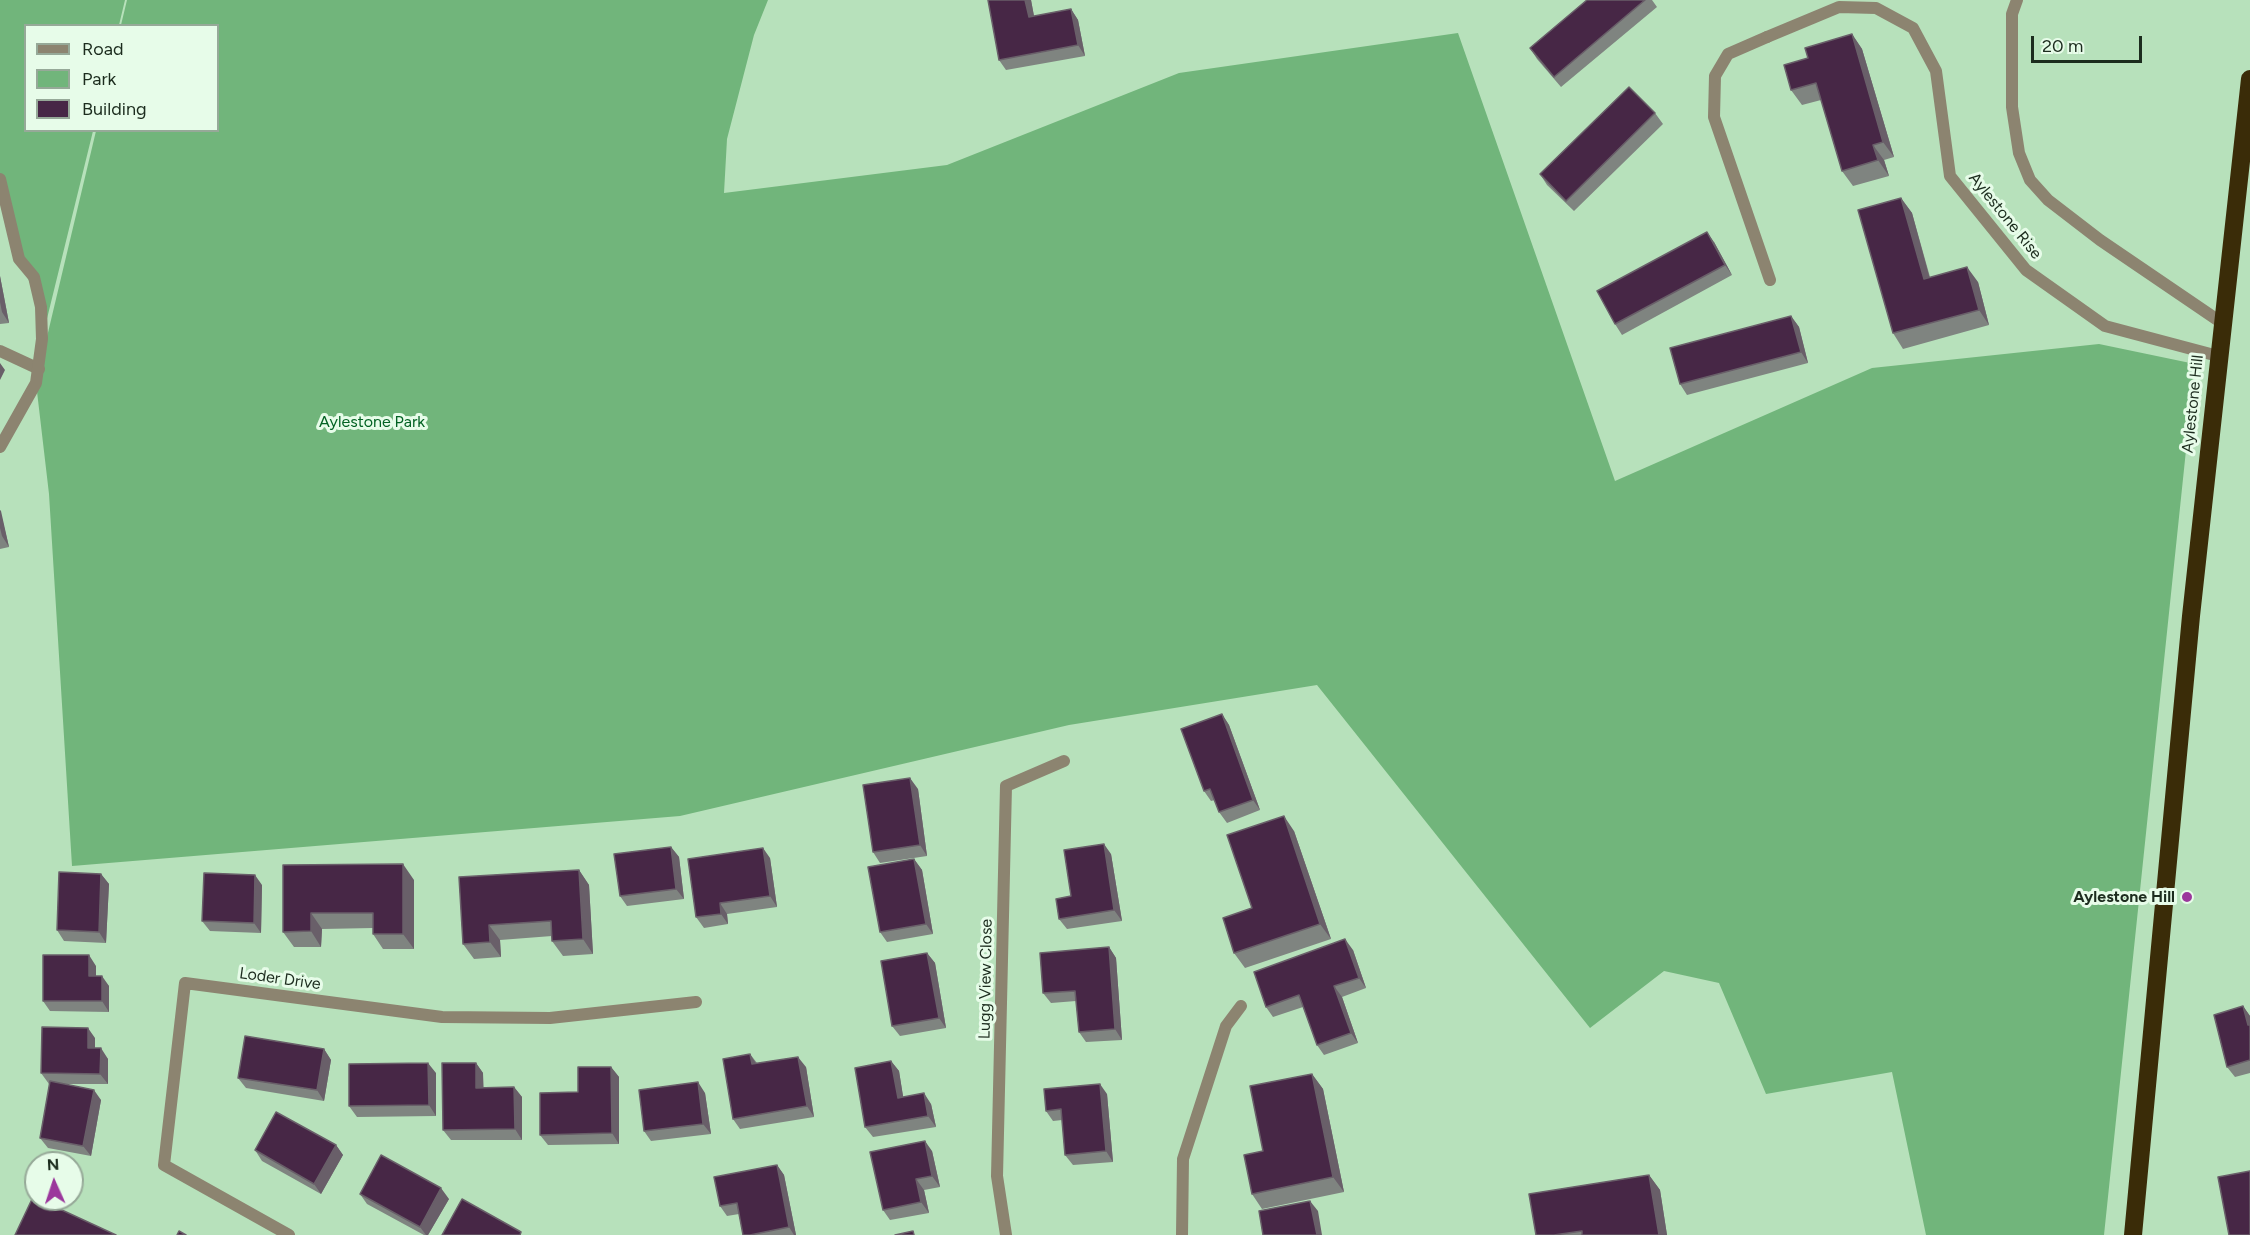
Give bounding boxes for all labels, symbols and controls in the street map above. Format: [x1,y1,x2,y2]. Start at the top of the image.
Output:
legend [24,24,219,132]
scale bar [2034,24,2145,62]
text: 20 m [2042,35,2083,57]
text: Road [82,38,123,60]
text: Park [82,68,116,90]
text: Building [82,98,147,120]
street label: Aylestone Rise [1964,169,2046,263]
street label: Aylestone Hill [2178,354,2208,454]
park label: Aylestone Park [319,412,425,432]
place label: Aylestone Hill [2073,887,2175,907]
marker: Aylestone Hill [2180,890,2194,904]
street label: Lugg View Close [975,919,997,1039]
street label: Loder Drive [238,964,322,994]
north arrow [24,1151,84,1211]
text: N [46,1155,60,1174]

